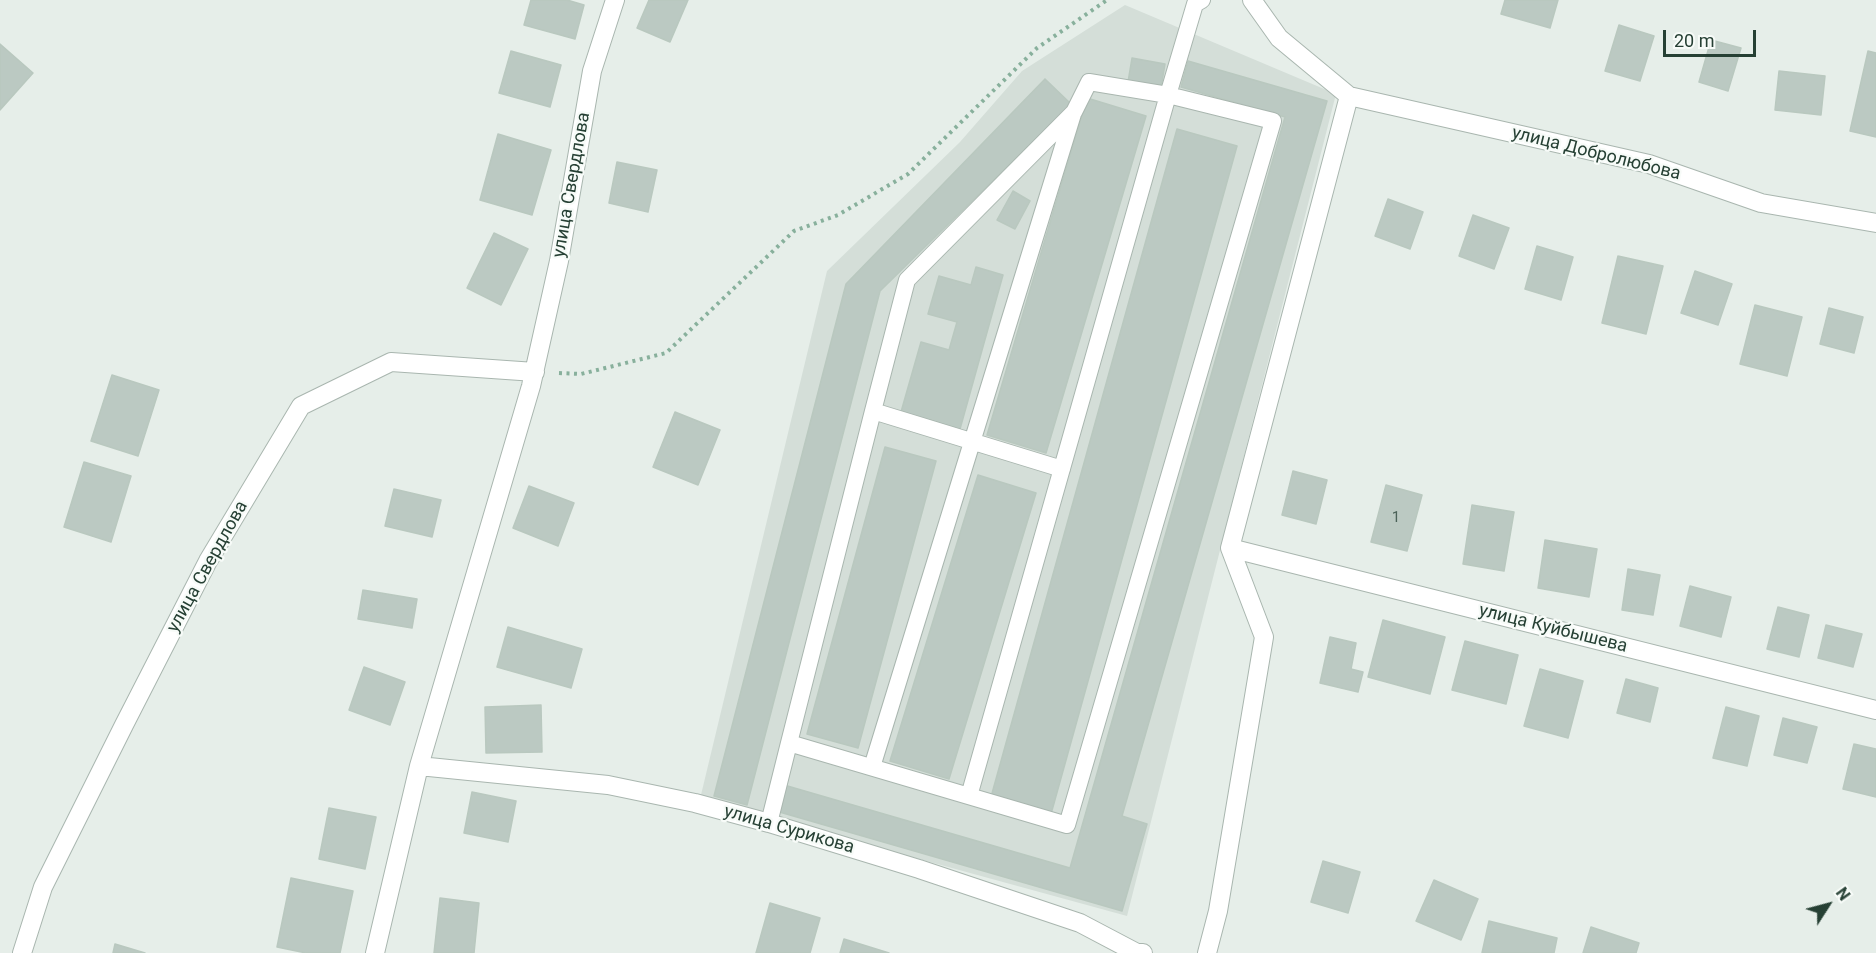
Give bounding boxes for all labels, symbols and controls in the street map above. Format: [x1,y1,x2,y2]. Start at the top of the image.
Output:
scale bar [1666,18,1759,56]
text: 20 m [1674,30,1714,51]
street label: улица Свердлова [549,111,595,259]
street label: улица Добролюбова [1509,123,1683,185]
street label: улица Свердлова [163,497,253,637]
house number: 1 [1392,509,1400,527]
street label: улица Куйбышева [1477,600,1629,658]
street label: улица Сурикова [721,801,857,859]
north arrow [1798,875,1858,935]
text: N [1832,884,1854,904]

